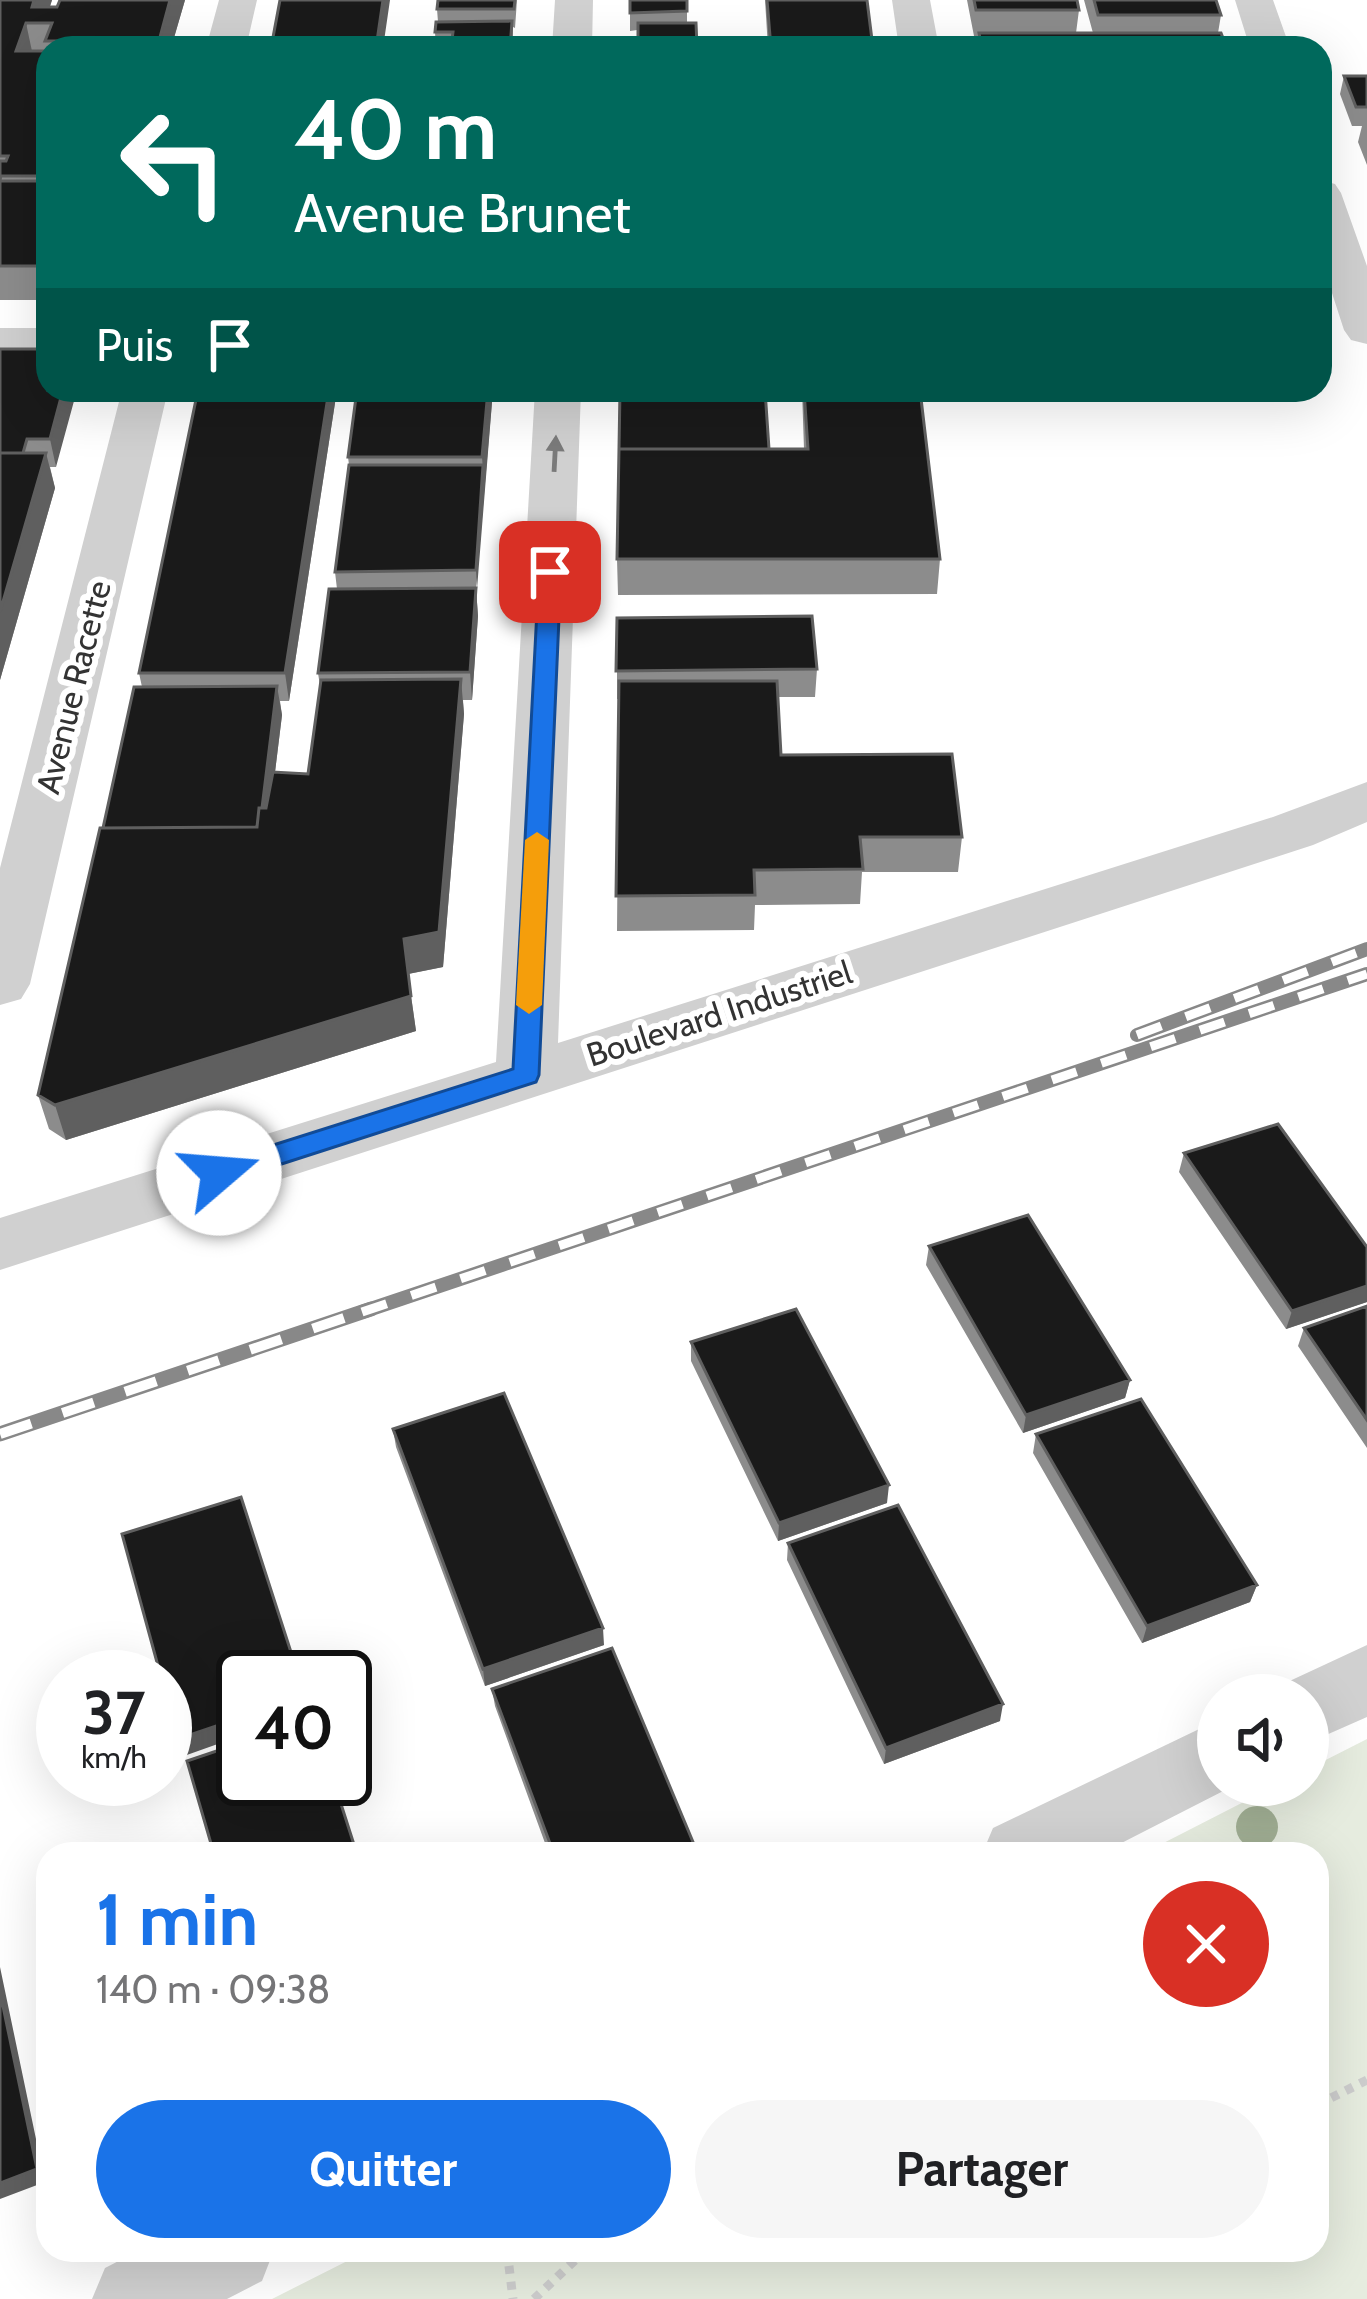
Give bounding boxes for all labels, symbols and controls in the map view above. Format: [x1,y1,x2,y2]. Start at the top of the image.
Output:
text: 40 m [294,78,497,180]
icon: left [96,84,252,240]
text: Avenue Brunet [294,180,631,246]
icon: arrive [197,312,263,378]
text: Puis [96,318,173,372]
one-way arrow [546,434,565,472]
pin [499,521,601,623]
icon: arrive [517,539,583,605]
street label: Avenue Racette [27,576,119,798]
street label: Boulevard Industriel [581,951,857,1075]
position arrow [156,1110,282,1236]
speed limit sign: 40 [216,1650,372,1806]
map controls [1197,1674,1329,1806]
button: sound [1197,1674,1329,1806]
text: 37 [83,1676,145,1749]
text: km/h [81,1739,147,1776]
text: 1 min [96,1876,258,1963]
button: close [1143,1881,1269,2007]
text: 140 m · 09:38 [96,1965,331,2013]
button: Quitter [96,2100,671,2238]
button: Partager [695,2100,1269,2238]

